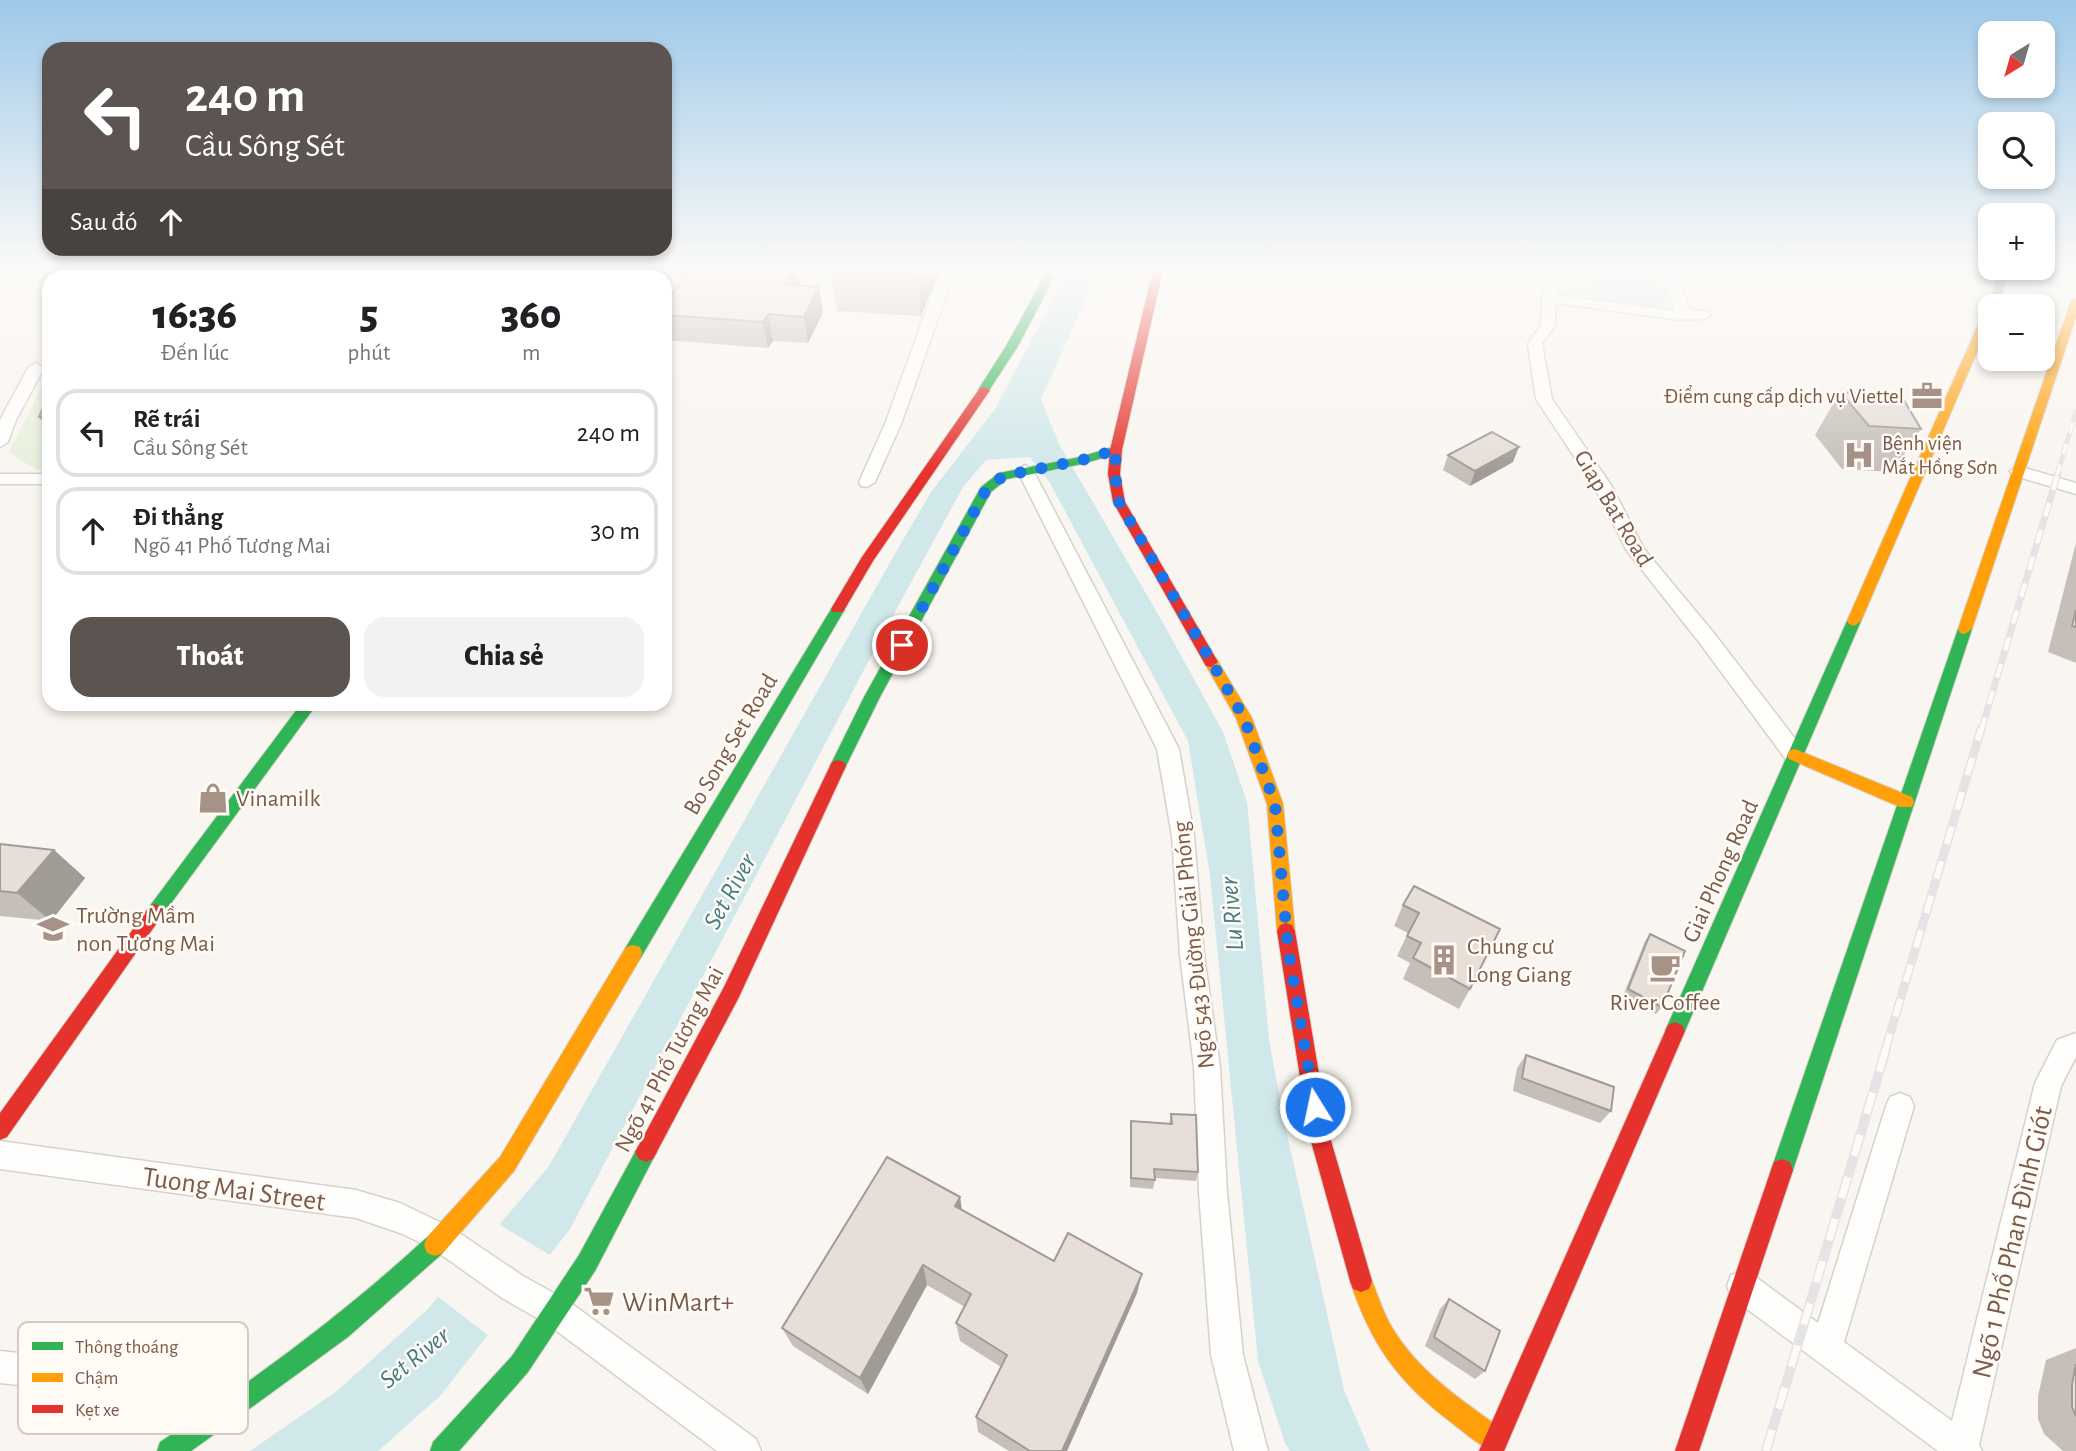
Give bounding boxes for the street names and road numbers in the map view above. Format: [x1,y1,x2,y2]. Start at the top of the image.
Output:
street label: Giap Bat Road [1569,446,1657,571]
street label: Bo Song Set Road [679,670,782,819]
street label: Giai Phong Road [1679,796,1763,946]
street label: Ngõ 543 Đường Giải Phóng [1169,820,1219,1070]
street label: Ngõ 41 Phố Tương Mai [611,963,729,1156]
street label: Ngõ 1 Phố Phan Đình Giót [1968,1104,2058,1381]
street label: Tuong Mai Street [141,1163,327,1217]

